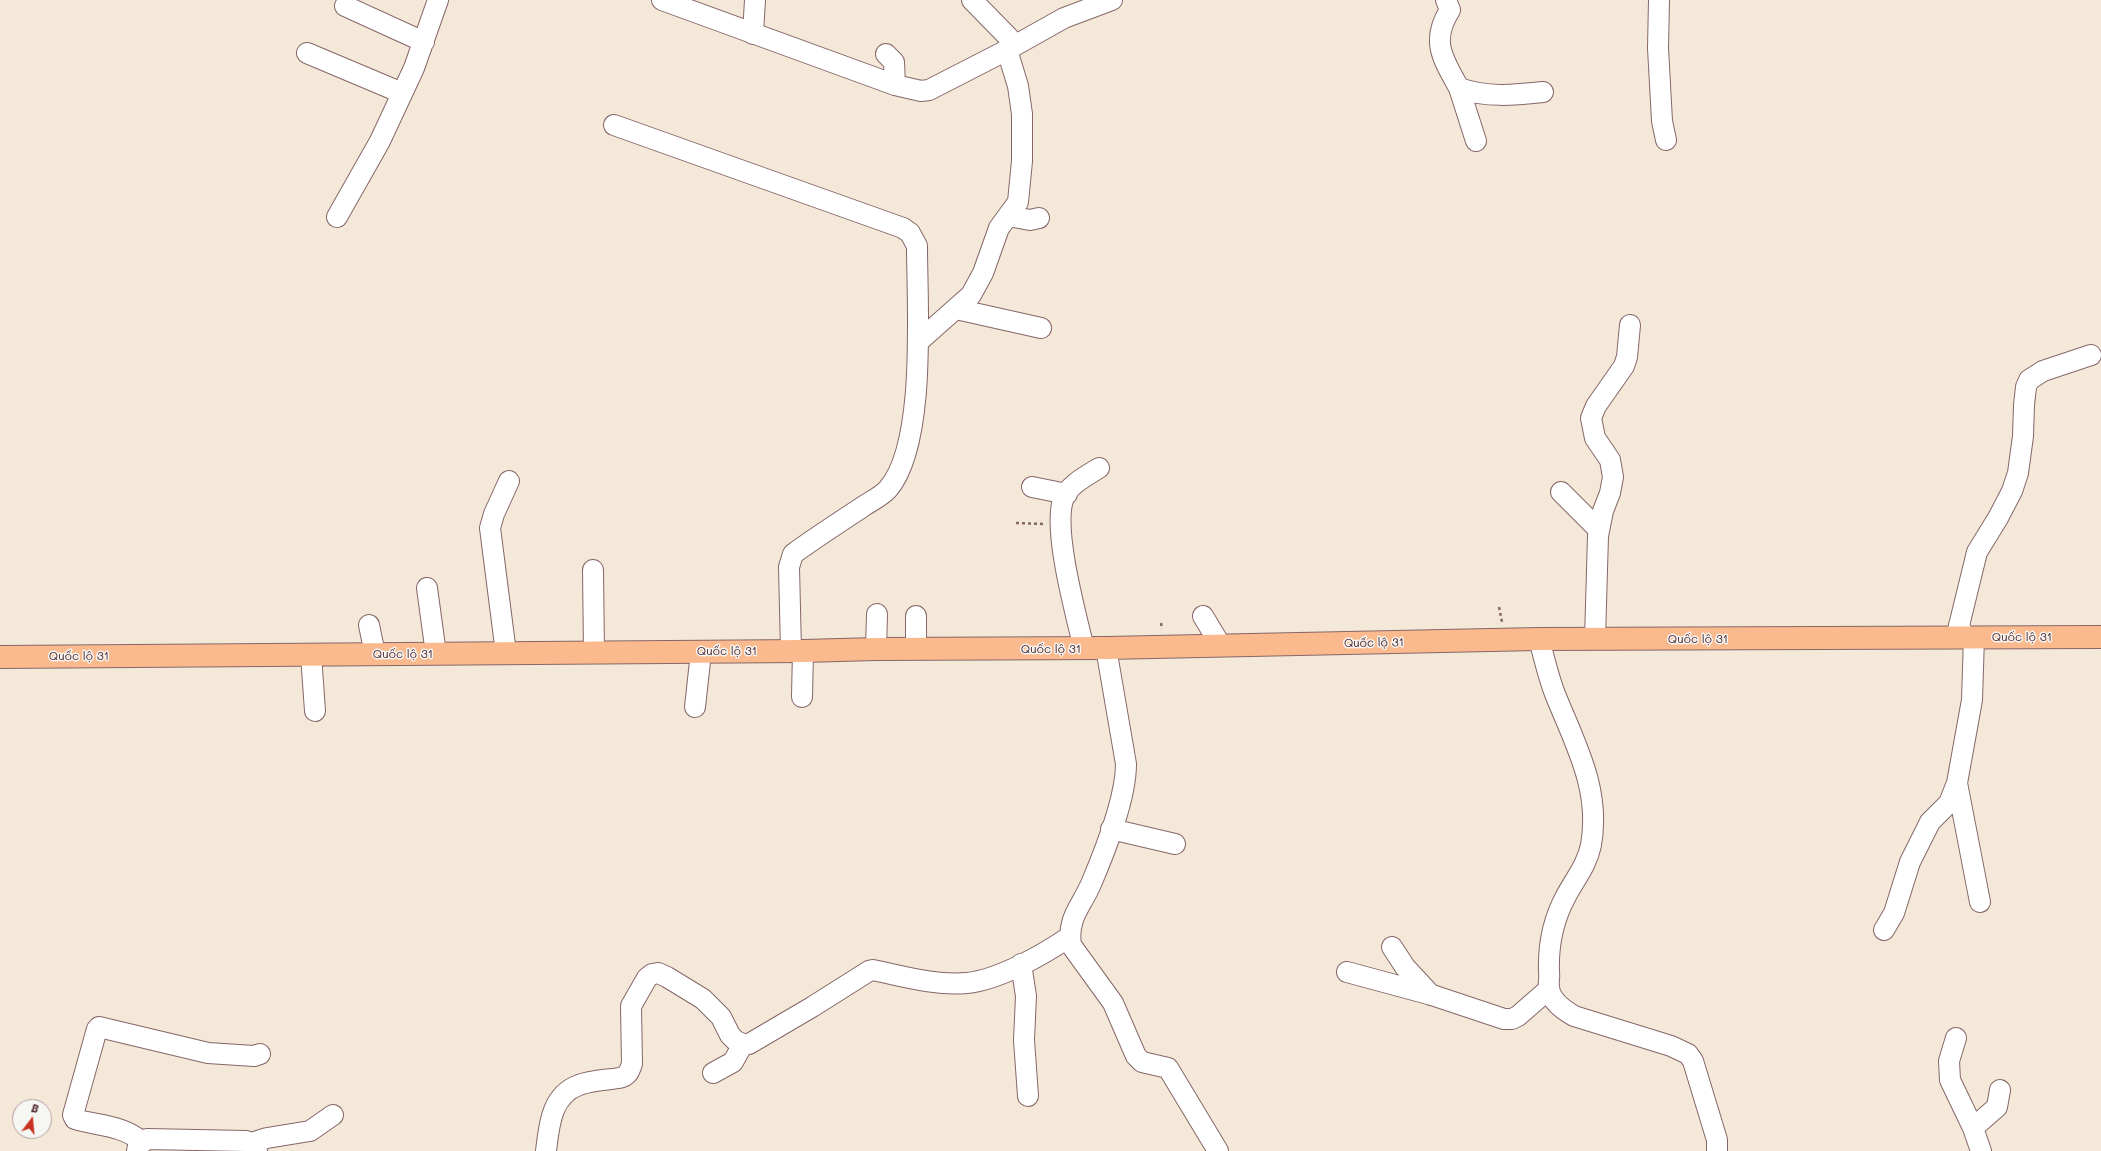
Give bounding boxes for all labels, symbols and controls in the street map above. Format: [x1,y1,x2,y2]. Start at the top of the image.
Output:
street label: Quốc lộ 31 [1992,630,2052,644]
street label: Quốc lộ 31 [1668,632,1728,646]
street label: Quốc lộ 31 [1344,635,1404,651]
street label: Quốc lộ 31 [1021,642,1081,656]
street label: Quốc lộ 31 [697,644,757,658]
street label: Quốc lộ 31 [373,647,433,661]
street label: Quốc lộ 31 [49,649,109,663]
north arrow [12,1099,52,1139]
text: B [30,1100,41,1116]

